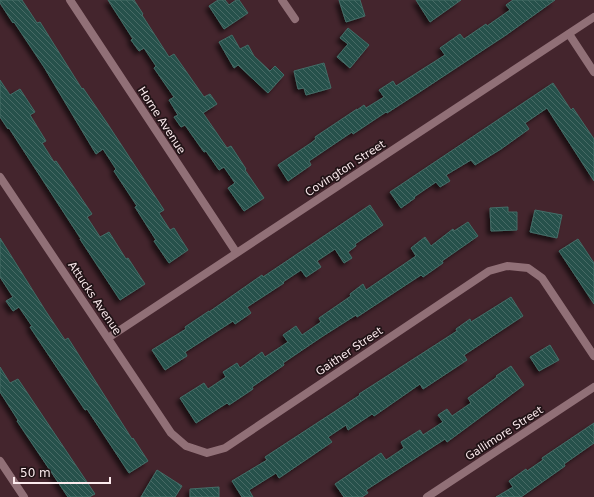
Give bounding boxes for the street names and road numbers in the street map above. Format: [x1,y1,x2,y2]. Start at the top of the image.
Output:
street label: Horne Avenue [135,84,188,156]
street label: Covington Street [303,137,388,199]
street label: Attucks Avenue [65,259,124,338]
street label: Gaither Street [313,324,386,379]
street label: Gallimore Street [463,403,546,463]

